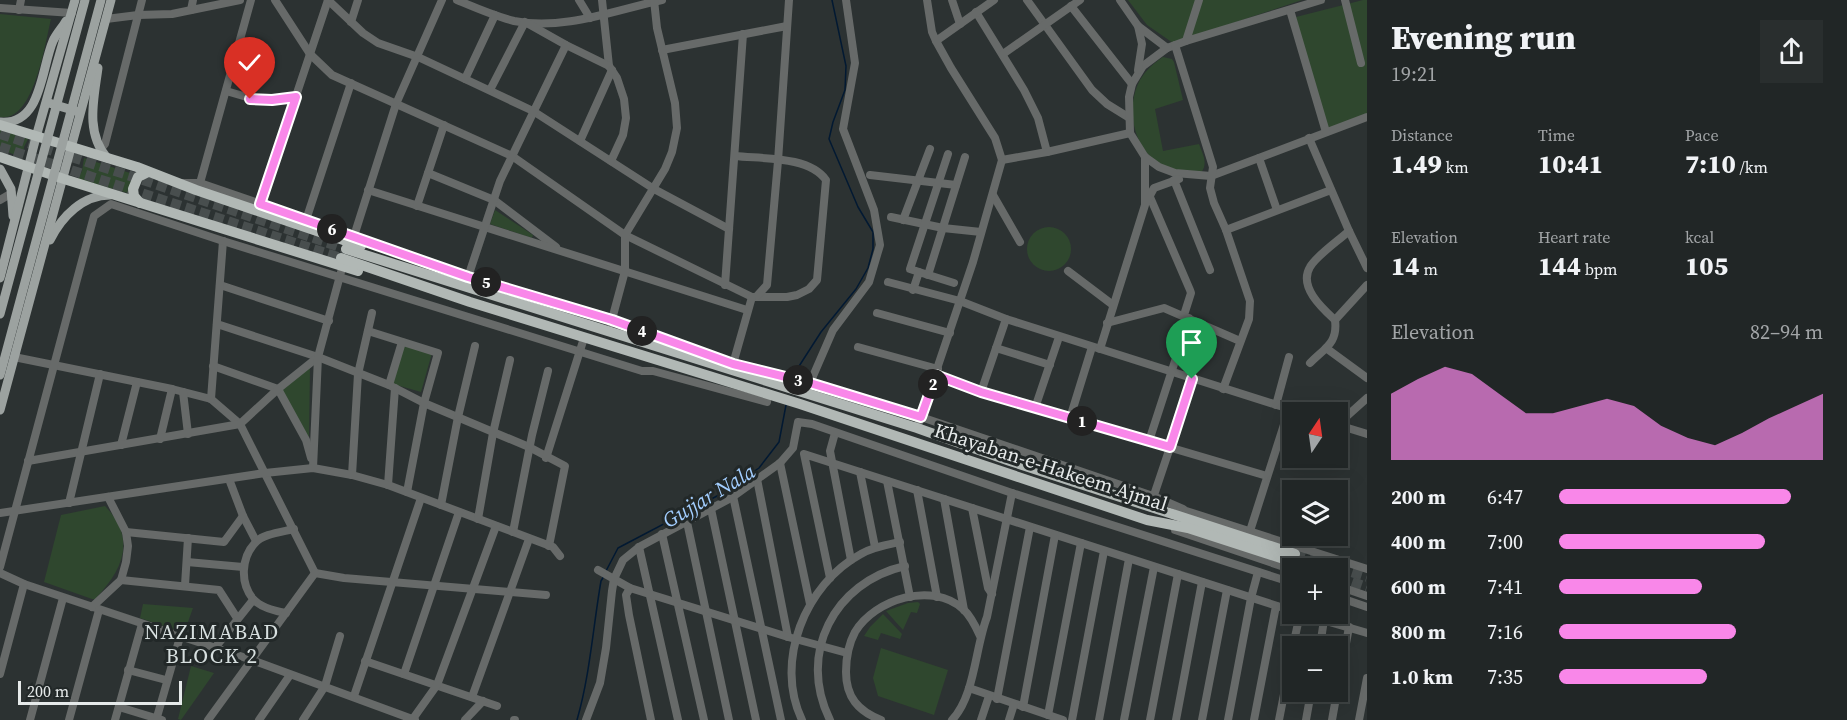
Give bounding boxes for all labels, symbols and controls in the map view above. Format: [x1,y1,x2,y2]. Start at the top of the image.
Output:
text: Evening run [1391,15,1576,60]
button: share [1760,20,1823,83]
pin [224,37,275,99]
icon: check [233,46,266,79]
text: 19:21 [1391,60,1437,88]
text: Distance [1391,124,1453,146]
text: Time [1538,124,1575,146]
text: Pace [1685,124,1719,146]
text: 1.49 [1391,146,1442,182]
text: 10:41 [1538,146,1603,182]
text: 7:10 [1685,146,1736,182]
text: km [1442,156,1469,178]
text: /km [1736,156,1768,178]
pin: 6 [317,214,347,244]
text: 6 [328,218,336,240]
text: Elevation [1391,226,1458,248]
text: Heart rate [1538,226,1610,248]
text: kcal [1685,226,1714,248]
text: 14 [1391,248,1420,284]
text: 144 [1538,248,1581,284]
text: 105 [1685,248,1728,284]
text: m [1420,258,1438,280]
text: bpm [1581,258,1618,280]
pin: 5 [471,267,501,297]
text: 5 [482,271,490,293]
pin: 4 [627,316,657,346]
pin [1166,317,1217,379]
text: Elevation [1391,318,1475,346]
text: 82–94 m [1750,318,1823,346]
text: 4 [638,320,646,342]
icon: arrive [1175,326,1208,359]
pin: 3 [783,365,813,395]
text: 3 [794,369,802,391]
pin: 2 [918,369,948,399]
text: 2 [929,373,937,395]
north arrow [1282,402,1348,468]
map controls [1282,402,1348,702]
pin: 1 [1067,406,1097,436]
text: 1 [1078,410,1086,432]
street label: Khayaban-e-Hakeem Ajmal [931,416,1171,518]
water label: Gujjar Nala [657,457,761,535]
button: layers [1282,480,1348,546]
text: 200 m [1391,483,1446,511]
text: 6:47 [1487,483,1523,511]
text: 400 m [1391,528,1446,556]
text: 7:00 [1487,528,1523,556]
button: + [1282,558,1348,624]
text: 600 m [1391,573,1446,601]
text: 7:41 [1487,573,1523,601]
district label: NAZIMABAD BLOCK 2 [144,617,280,670]
text: 800 m [1391,618,1446,646]
text: 7:16 [1487,618,1523,646]
button: − [1282,636,1348,702]
text: 1.0 km [1391,663,1453,691]
text: 7:35 [1487,663,1523,691]
scale bar [18,678,182,706]
text: 200 m [27,680,69,702]

